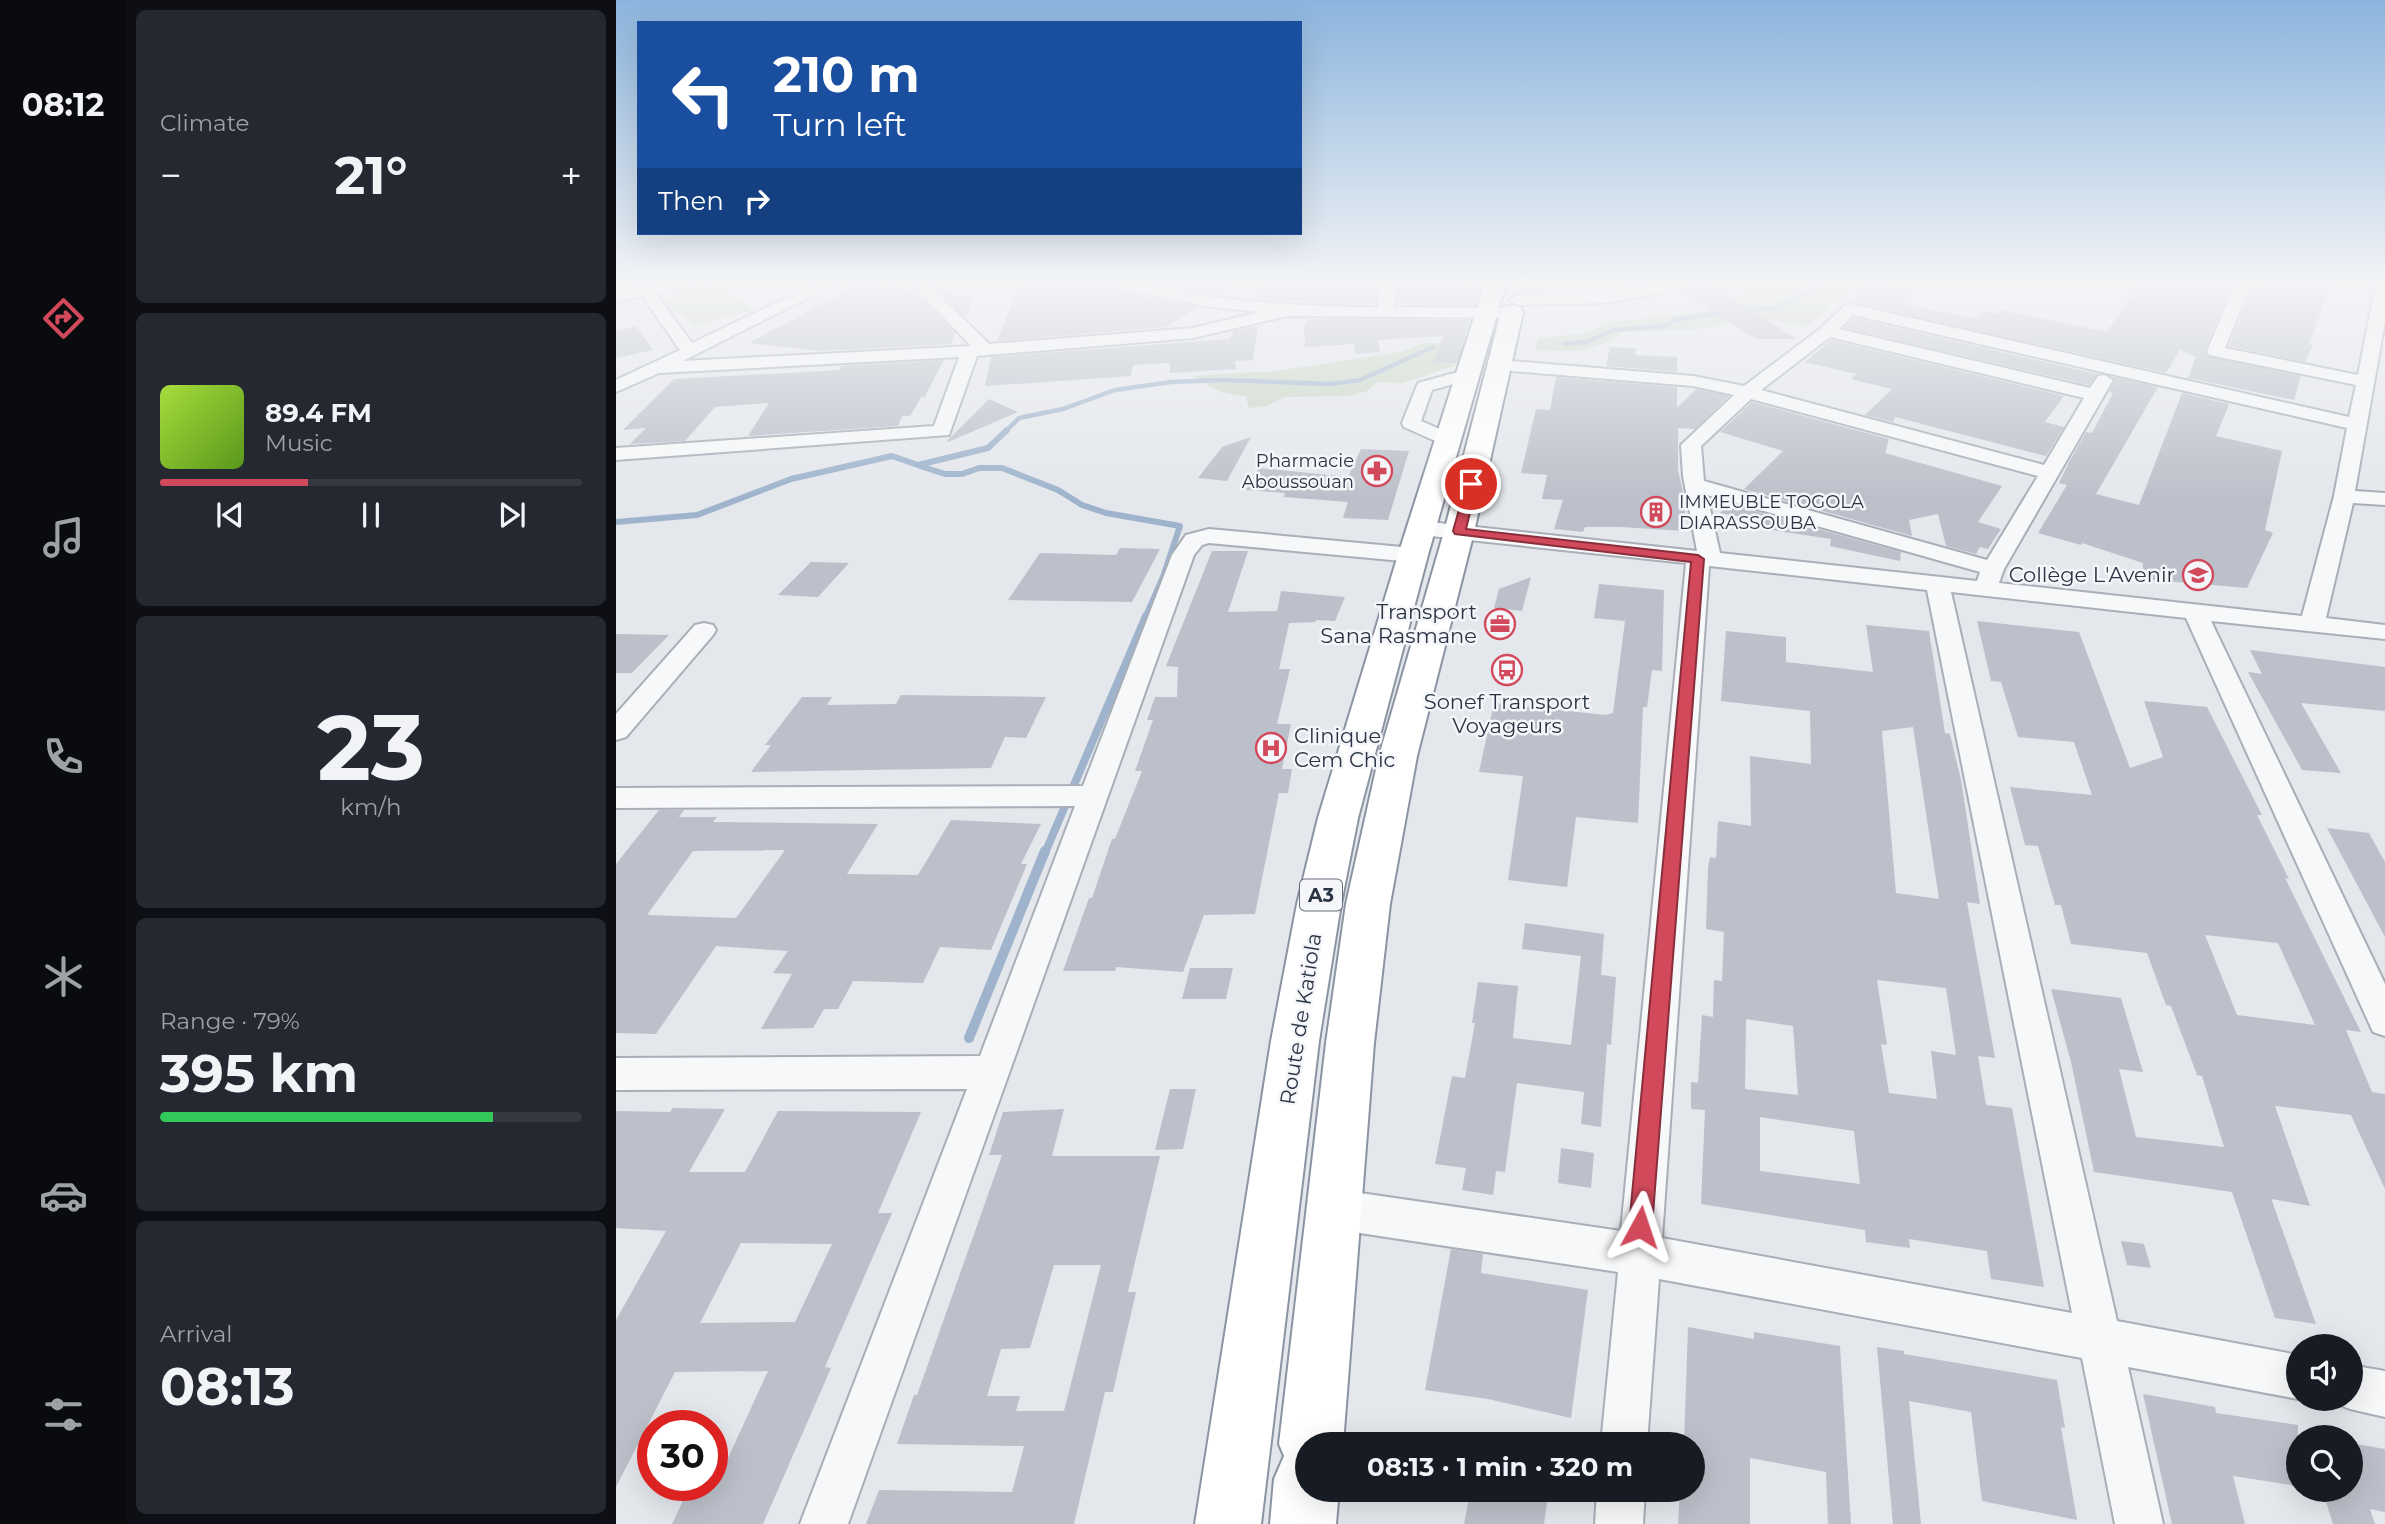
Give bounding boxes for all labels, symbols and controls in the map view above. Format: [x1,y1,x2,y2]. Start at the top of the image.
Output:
text: 210 m [773,45,920,104]
icon: left [658,49,749,140]
text: 08:12 [22,85,104,124]
text: Turn left [773,105,907,144]
text: Climate [160,109,249,137]
text: 21° [335,144,407,207]
text: − [160,152,182,199]
text: + [560,152,582,199]
icon: right [738,182,776,220]
text: Then [658,185,724,217]
icon: directions [39,294,88,343]
text: 89.4 FM [265,397,372,429]
text: Music [265,429,333,457]
place label: Pharmacie Aboussouan [1242,450,1354,493]
pharmacy icon: Pharmacie Aboussouan [1360,454,1394,488]
pin [1441,454,1501,514]
icon: arrive [1452,465,1490,503]
place label: IMMEUBLE TOGOLA DIARASSOUBA [1679,491,1864,534]
building icon: IMMEUBLE TOGOLA DIARASSOUBA [1639,495,1673,529]
icon: previous [211,496,249,534]
icon: pause [352,496,390,534]
icon: next [493,496,531,534]
icon: music [39,513,88,562]
school or university icon: Collège L'Avenir [2181,558,2215,592]
place label: Collège L'Avenir [2009,562,2175,587]
place label: Transport Sana Rasmane [1320,599,1477,648]
office icon: Transport Sana Rasmane [1483,607,1517,641]
bus stop icon: Sonef Transport Voyageurs [1490,653,1524,687]
place label: Sonef Transport Voyageurs [1424,689,1590,738]
text: 23 [317,692,425,803]
place label: Clinique Cem Chic [1294,723,1395,772]
hospital icon: Clinique Cem Chic [1254,731,1288,765]
icon: phone [39,732,88,781]
text: km/h [340,793,402,821]
road number: A3 [1300,880,1342,911]
street label: Route de Katiola [1275,931,1326,1107]
icon: climate [39,952,88,1001]
text: Range · 79% [160,1007,300,1035]
text: 395 km [160,1042,358,1105]
icon: car [39,1171,88,1220]
position arrow [1603,1190,1677,1264]
text: Arrival [160,1320,233,1348]
map controls [2286,1334,2363,1502]
button: sound [2286,1334,2363,1411]
text: 08:13 [160,1355,294,1418]
icon: filters [39,1390,88,1439]
speed limit sign: 30 [637,1410,728,1501]
button: search [2286,1425,2363,1502]
text: 08:13 · 1 min · 320 m [1367,1451,1633,1483]

